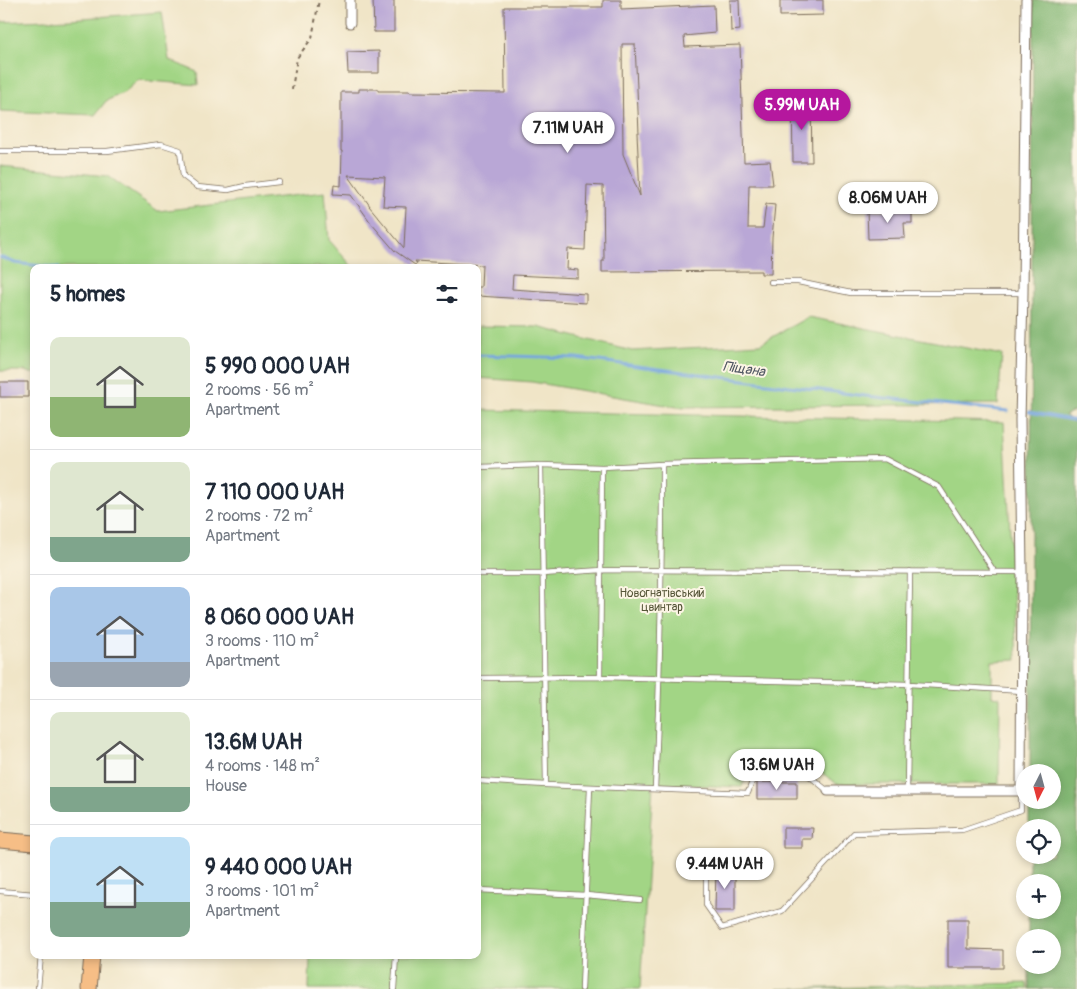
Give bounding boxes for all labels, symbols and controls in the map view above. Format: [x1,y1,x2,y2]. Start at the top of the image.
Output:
pin: 5.99M UAH [745,88,859,131]
text: 5.99M UAH [765,95,839,115]
pin: 7.11M UAH [511,112,625,154]
text: 7.11M UAH [533,118,603,138]
pin: 8.06M UAH [831,182,945,224]
text: 8.06M UAH [849,188,927,208]
icon: filters [433,280,461,308]
text: 5 homes [50,281,125,308]
text: 5 990 000 UAH [205,353,350,380]
icon: home [90,357,150,417]
water label: Піщана [722,358,768,381]
text: 2 rooms · 56 m² [205,380,314,400]
text: Apartment [205,400,280,420]
text: 7 110 000 UAH [205,479,344,506]
icon: home [90,482,150,542]
text: 2 rooms · 72 m² [205,506,313,526]
text: Apartment [205,526,280,546]
park label: Новогнатівський цвинтар [619,586,705,615]
text: 8 060 000 UAH [205,604,354,631]
icon: home [90,607,150,667]
text: 3 rooms · 110 m² [205,631,319,651]
text: Apartment [205,651,280,671]
text: 13.6M UAH [205,729,302,756]
icon: home [90,732,150,792]
pin: 13.6M UAH [720,748,834,791]
text: 13.6M UAH [740,755,814,775]
text: 4 rooms · 148 m² [205,756,320,776]
north arrow [1016,764,1061,809]
map controls [1016,764,1061,974]
text: House [205,776,247,796]
button: locate [1016,819,1061,864]
pin: 9.44M UAH [668,848,782,890]
text: 9 440 000 UAH [205,854,352,881]
text: 9.44M UAH [687,854,763,874]
icon: home [90,857,150,917]
button: + [1016,874,1061,919]
text: 3 rooms · 101 m² [205,881,319,901]
text: Apartment [205,901,280,921]
button: − [1016,929,1061,974]

